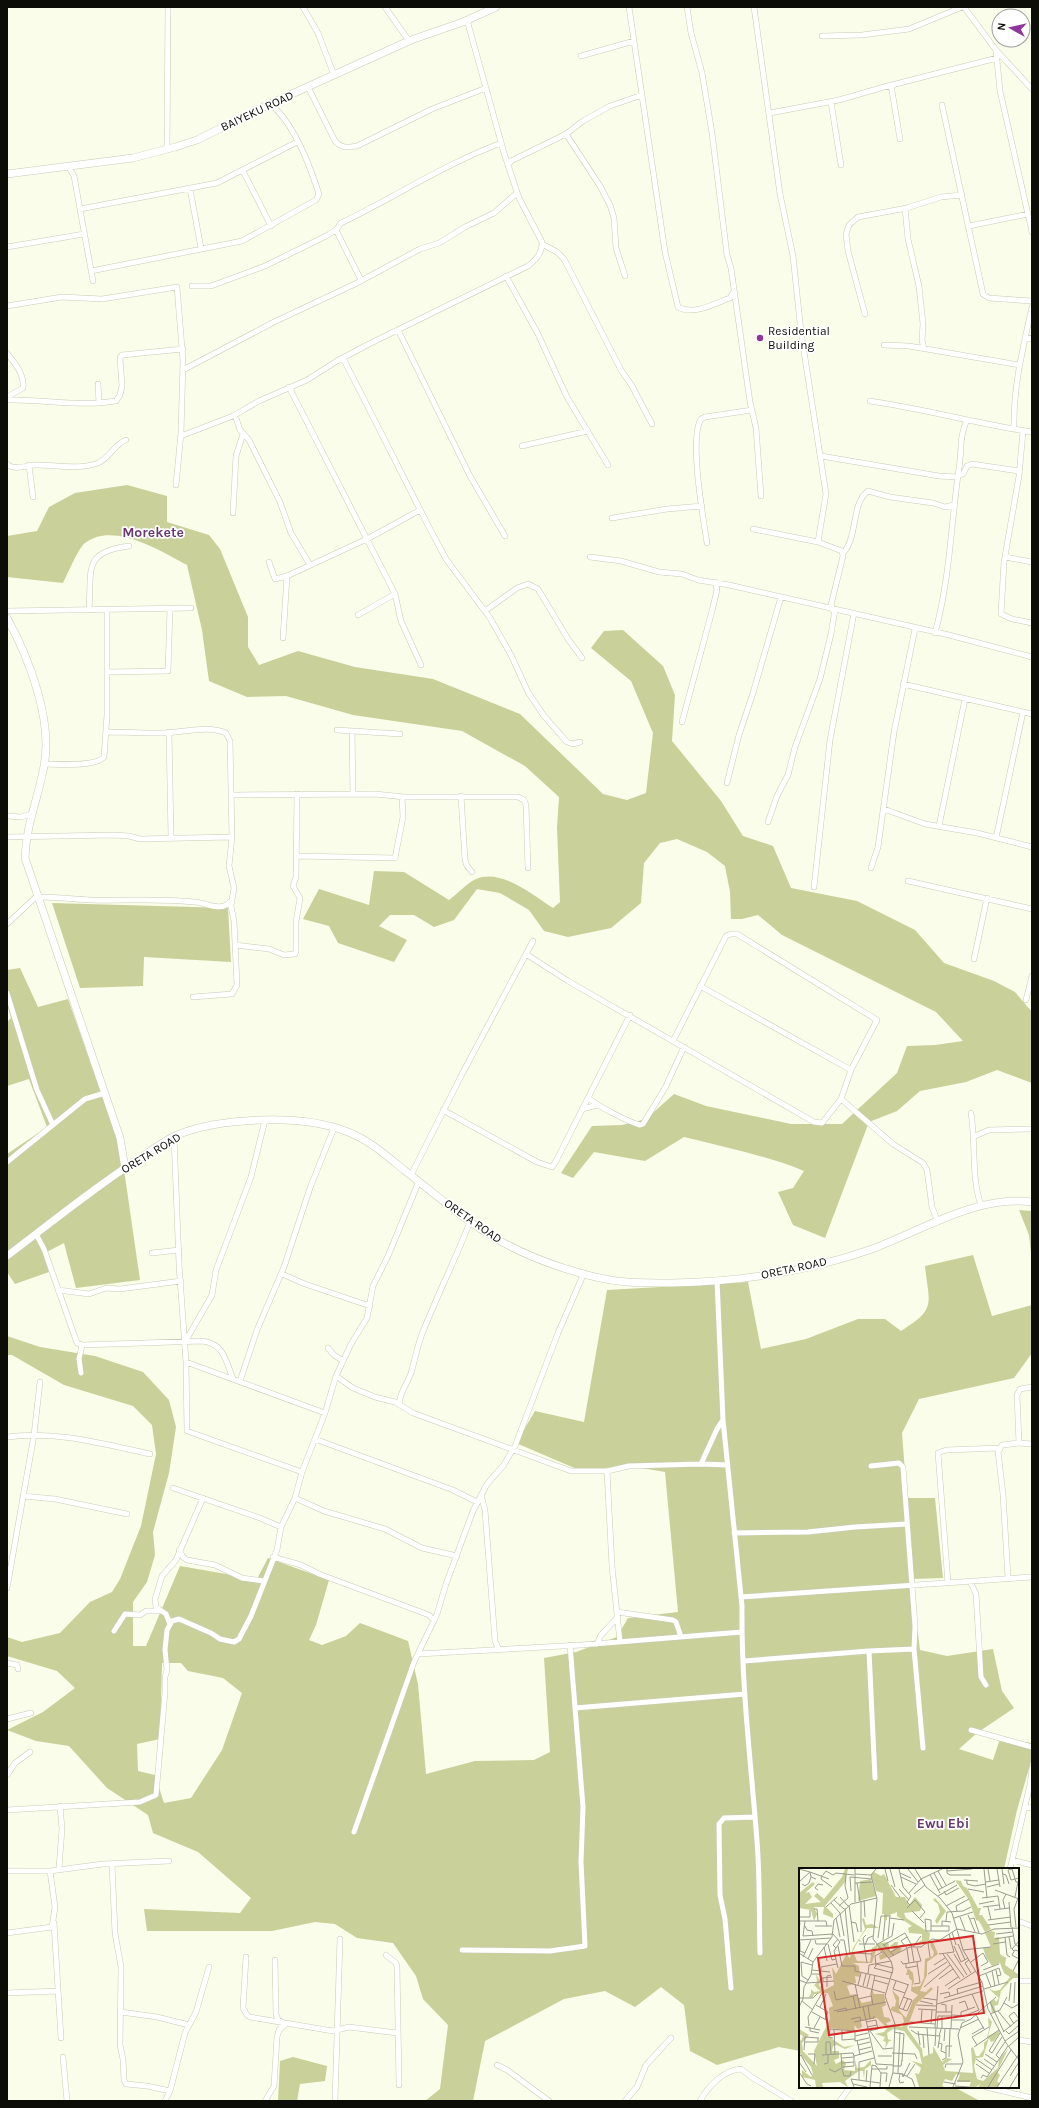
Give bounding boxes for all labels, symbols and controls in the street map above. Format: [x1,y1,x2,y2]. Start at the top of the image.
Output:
north arrow [991,8,1031,48]
text: N [995,22,1009,31]
street label: BAIYEKU ROAD [218,88,296,134]
place label: Residential Building [768,324,830,352]
marker: Residential Building [755,333,765,343]
district label: Morekete [122,524,184,541]
street label: ORETA ROAD [119,1130,183,1176]
street label: ORETA ROAD [442,1196,505,1246]
street label: ORETA ROAD [760,1254,828,1282]
district label: Ewu Ebi [917,1815,969,1832]
inset map [799,1868,1019,2088]

